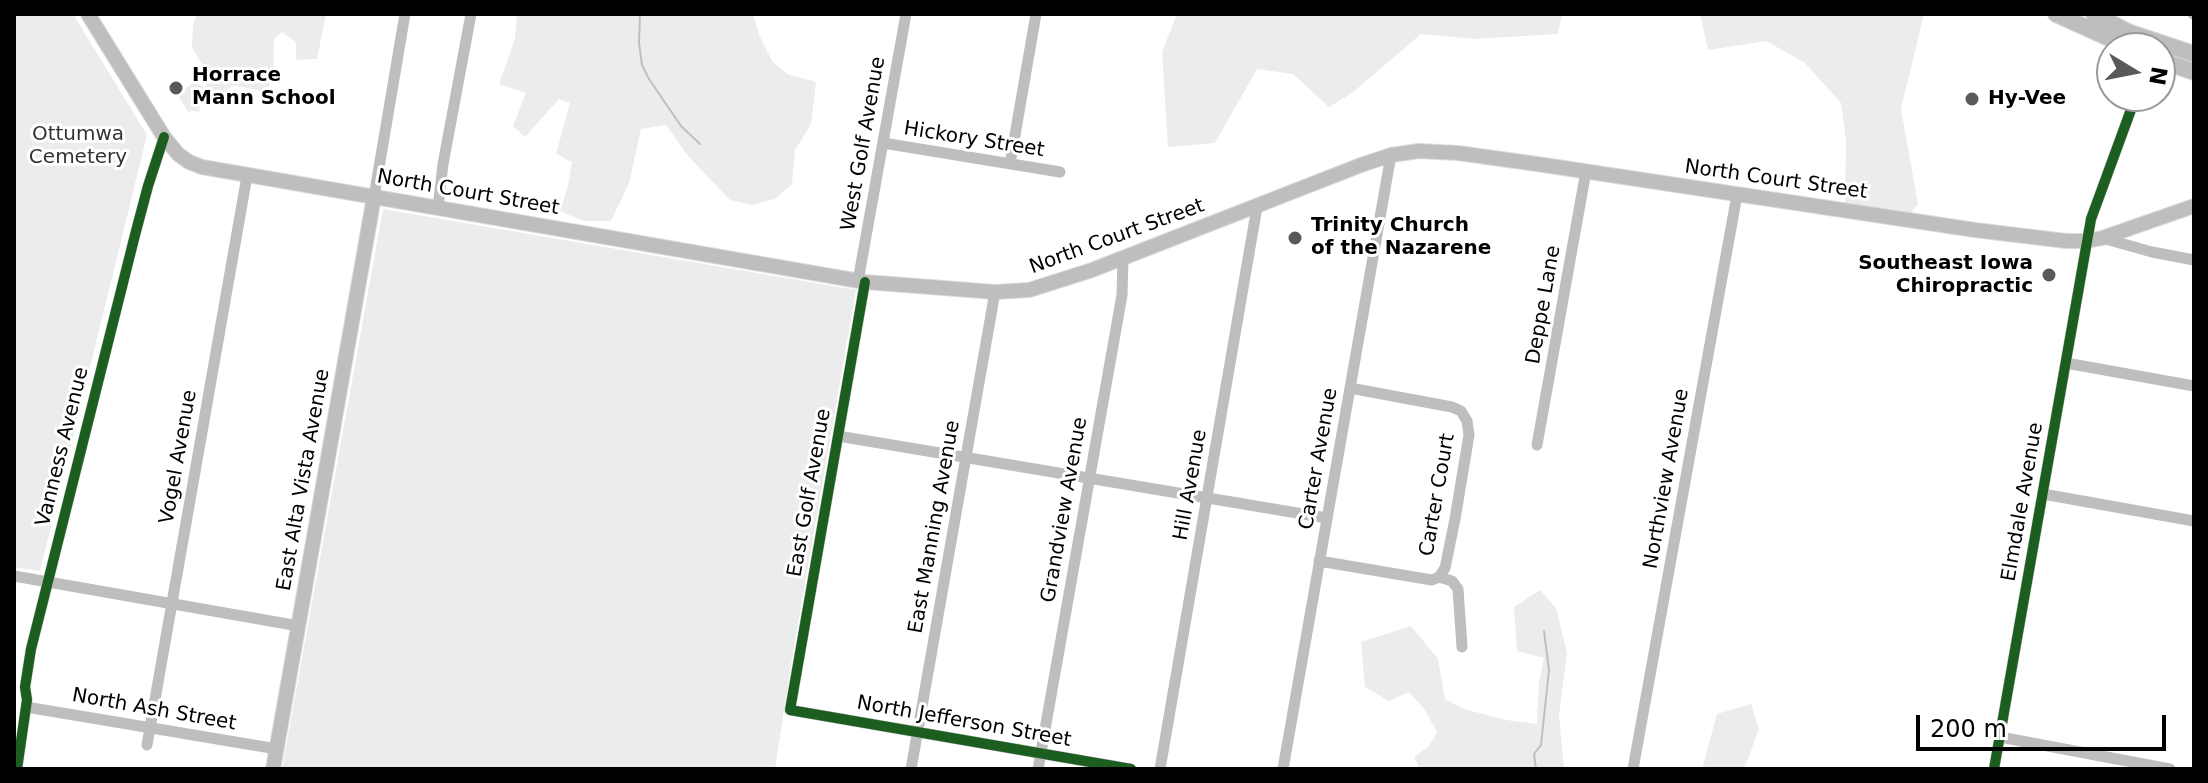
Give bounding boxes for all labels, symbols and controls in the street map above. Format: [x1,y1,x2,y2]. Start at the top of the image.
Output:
north arrow [2096,32,2176,112]
street label: West Golf Avenue [837,55,891,233]
place label: Horrace Mann School [192,64,336,111]
text: N [2144,65,2172,87]
marker: Horrace Mann School [167,79,185,97]
place label: Hy-Vee [1988,87,2066,111]
marker: Hy-Vee [1963,90,1981,108]
street label: Hickory Street [902,117,1046,163]
park label: Ottumwa Cemetery [29,123,127,170]
street label: North Court Street [1683,155,1869,205]
street label: North Court Street [375,165,561,221]
street label: North Court Street [1026,194,1208,280]
place label: Trinity Church of the Nazarene [1311,214,1491,261]
marker: Trinity Church of the Nazarene [1286,229,1304,247]
street label: Deppe Lane [1522,244,1566,366]
place label: Southeast Iowa Chiropractic [1858,252,2033,299]
marker: Southeast Iowa Chiropractic [2040,266,2058,284]
street label: Vanness Avenue [32,365,94,529]
street label: East Alta Vista Avenue [273,367,335,593]
street label: Carter Avenue [1295,386,1343,532]
street label: Northview Avenue [1639,387,1695,571]
street label: Vogel Avenue [155,388,203,526]
street label: East Golf Avenue [783,407,837,579]
street label: Grandview Avenue [1037,415,1093,605]
street label: East Manning Avenue [904,419,966,635]
street label: Elmdale Avenue [1997,421,2049,583]
street label: Hill Avenue [1169,428,1213,542]
street label: Carter Court [1415,432,1461,558]
street label: North Ash Street [70,684,238,736]
street label: North Jefferson Street [855,691,1073,753]
scale bar [1920,699,2170,749]
text: 200 m [1930,715,2007,743]

